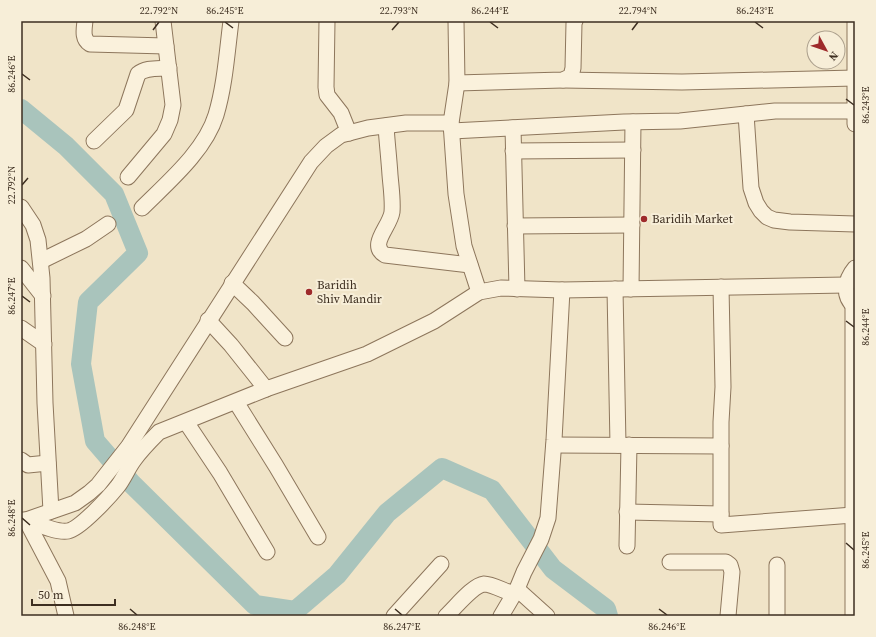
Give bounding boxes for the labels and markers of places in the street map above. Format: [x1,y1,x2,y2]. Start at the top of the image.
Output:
place label: Baridih Market [652,211,733,227]
marker: Baridih Market [639,214,649,224]
place label: Baridih Shiv Mandir [317,277,382,307]
marker: Baridih Shiv Mandir [304,287,314,297]

